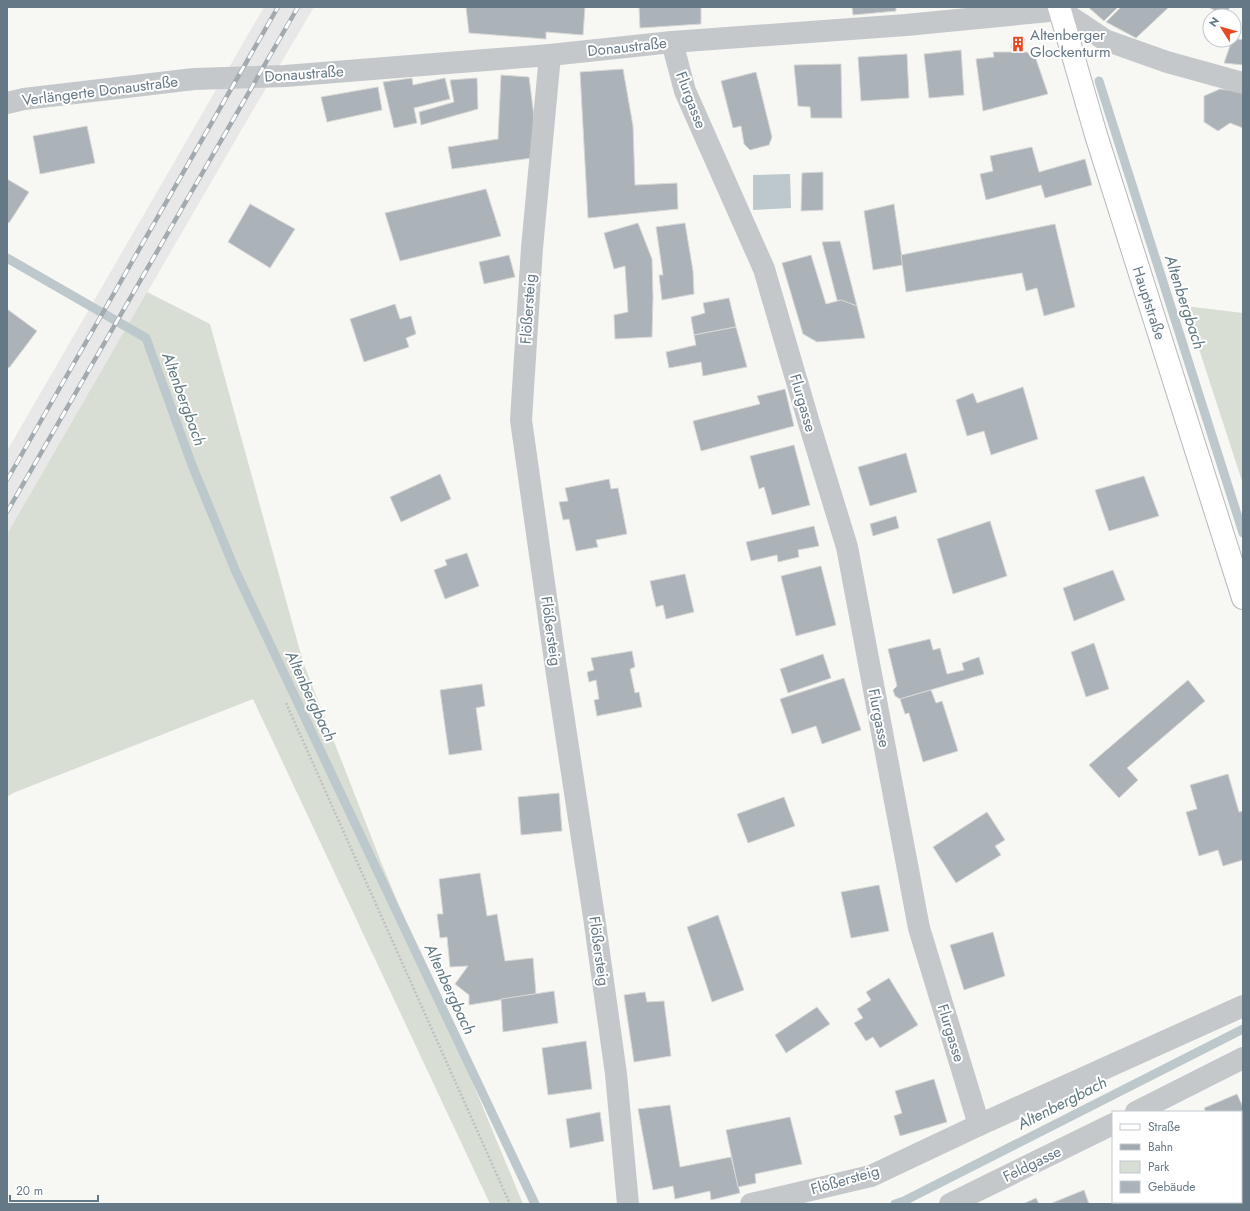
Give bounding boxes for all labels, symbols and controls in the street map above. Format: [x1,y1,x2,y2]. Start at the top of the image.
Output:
north arrow [1202,8,1242,48]
text: N [1205,14,1223,30]
place label: Altenberger Glockenturm [1030,24,1111,63]
street label: Donaustraße [586,32,668,62]
building icon: Altenberger Glockenturm [1009,35,1027,53]
street label: Donaustraße [264,60,345,88]
street label: Flurgasse [670,68,712,132]
street label: Verlängerte Donaustraße [21,70,180,111]
water label: Altenbergbach [1159,251,1211,352]
street label: Hauptstraße [1127,263,1171,343]
street label: Flößersteig [515,273,541,345]
water label: Altenbergbach [156,348,212,449]
street label: Flurgasse [784,371,822,435]
street label: Flößersteig [535,595,567,667]
water label: Altenbergbach [280,646,342,745]
street label: Flurgasse [863,687,896,749]
street label: Flößersteig [583,915,615,987]
water label: Altenbergbach [419,939,481,1038]
street label: Flurgasse [932,1001,970,1065]
water label: Altenbergbach [1012,1071,1111,1136]
legend [1112,1111,1242,1203]
text: Straße [1148,1118,1180,1136]
text: Bahn [1148,1138,1173,1156]
street label: Feldgasse [999,1140,1065,1188]
text: Park [1148,1158,1170,1176]
street label: Flößersteig [808,1160,882,1200]
scale bar [10,1177,98,1203]
text: Gebäude [1148,1178,1195,1196]
text: 20 m [16,1182,43,1200]

